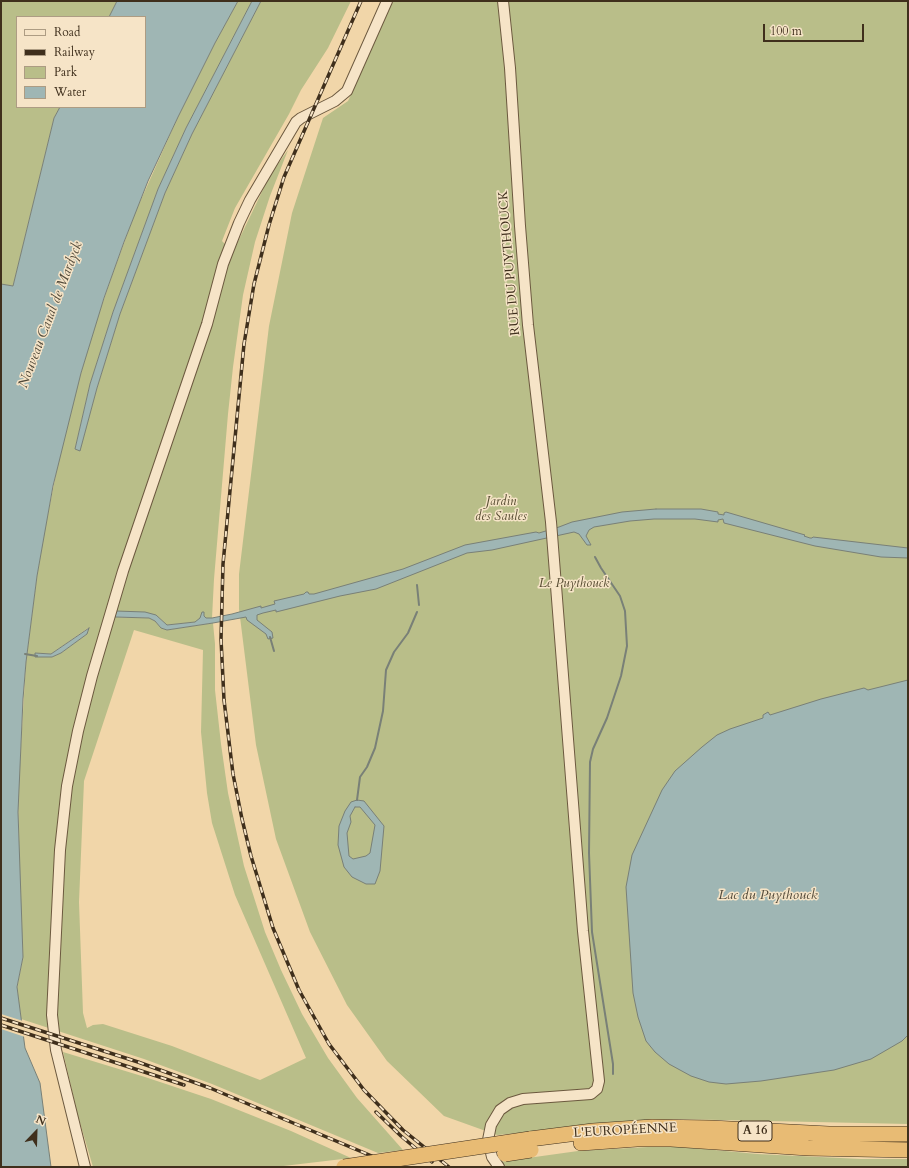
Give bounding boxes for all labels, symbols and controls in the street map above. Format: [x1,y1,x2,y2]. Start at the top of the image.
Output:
legend [16,16,146,108]
scale bar [765,16,866,42]
text: 100 m [770,23,802,39]
text: Road [54,24,80,40]
text: Railway [54,44,95,60]
text: Park [54,64,77,80]
text: Water [54,84,86,100]
street label: RUE DU PUYTHOUCK [496,190,524,336]
water label: Nouveau Canal de Mardyck [15,239,87,391]
park label: Jardin des Saules [475,494,527,525]
park label: Le Puythouck [539,576,609,592]
water label: Lac du Puythouck [718,888,818,904]
north arrow [16,1112,56,1152]
text: N [34,1112,48,1129]
street label: L'EUROPÉENNE [573,1120,677,1142]
road number: A 16 [738,1121,772,1141]

